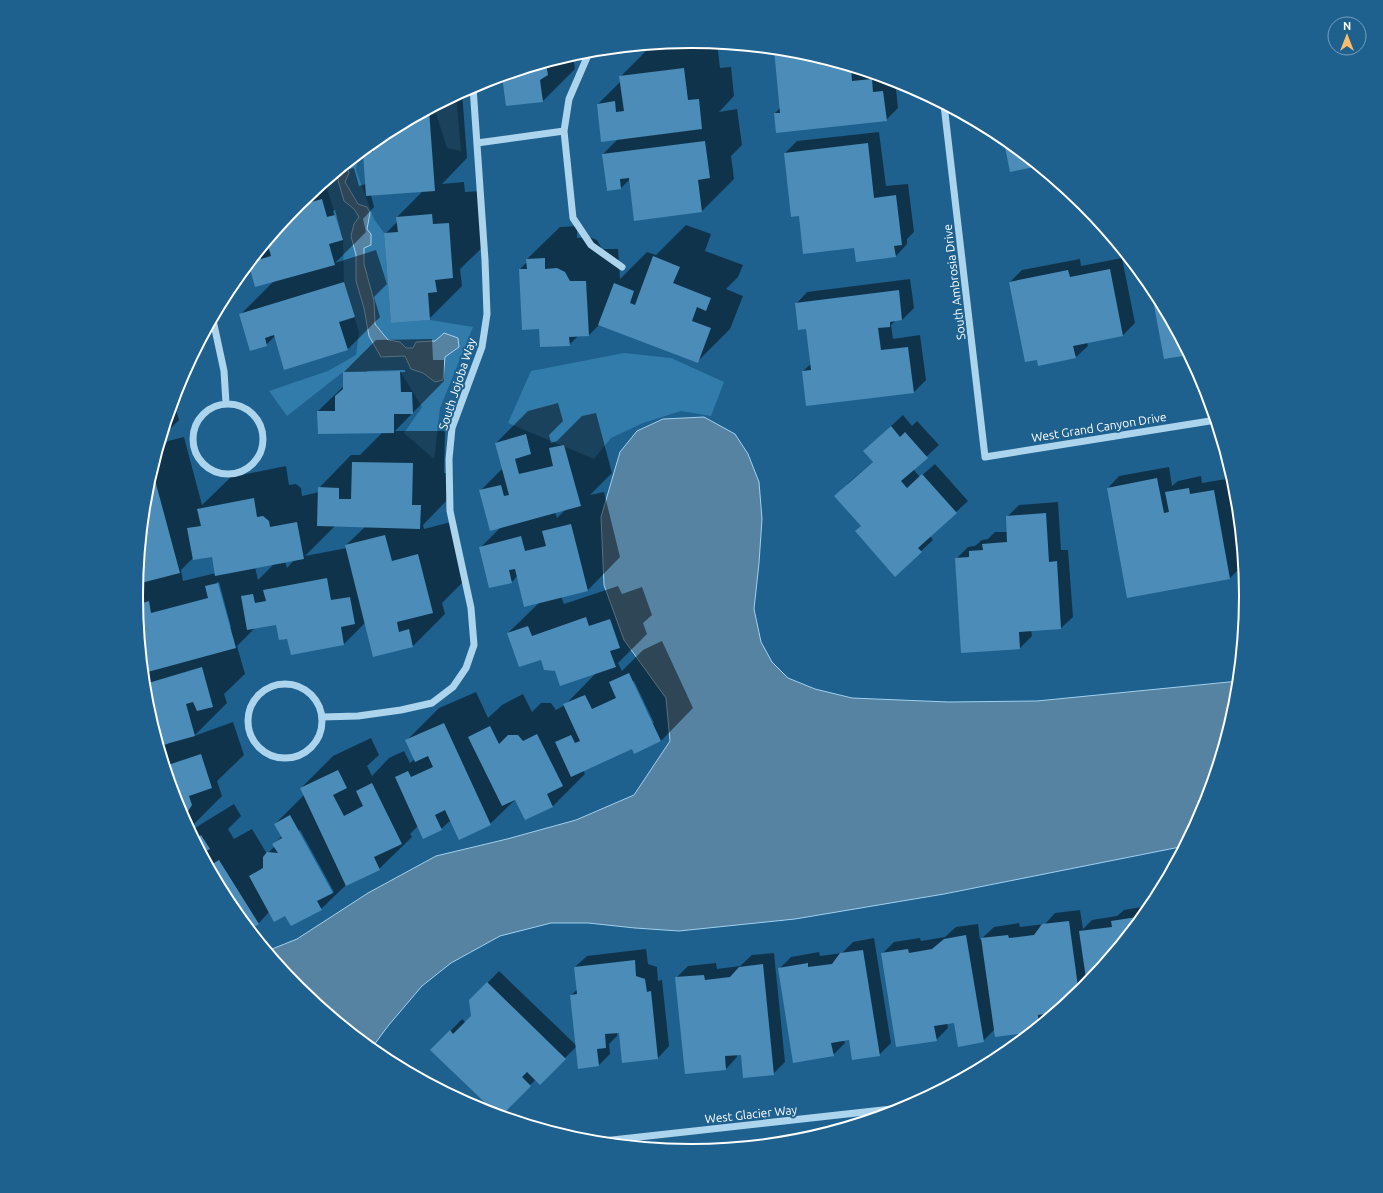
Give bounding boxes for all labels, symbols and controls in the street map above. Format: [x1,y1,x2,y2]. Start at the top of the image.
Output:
north arrow [1327,16,1367,56]
text: N [1343,20,1351,32]
street label: South Ambrosia Drive [940,223,968,341]
street label: South Jojoba Way [436,336,478,432]
street label: West Grand Canyon Drive [1031,410,1167,444]
street label: West Glacier Way [704,1103,798,1125]

